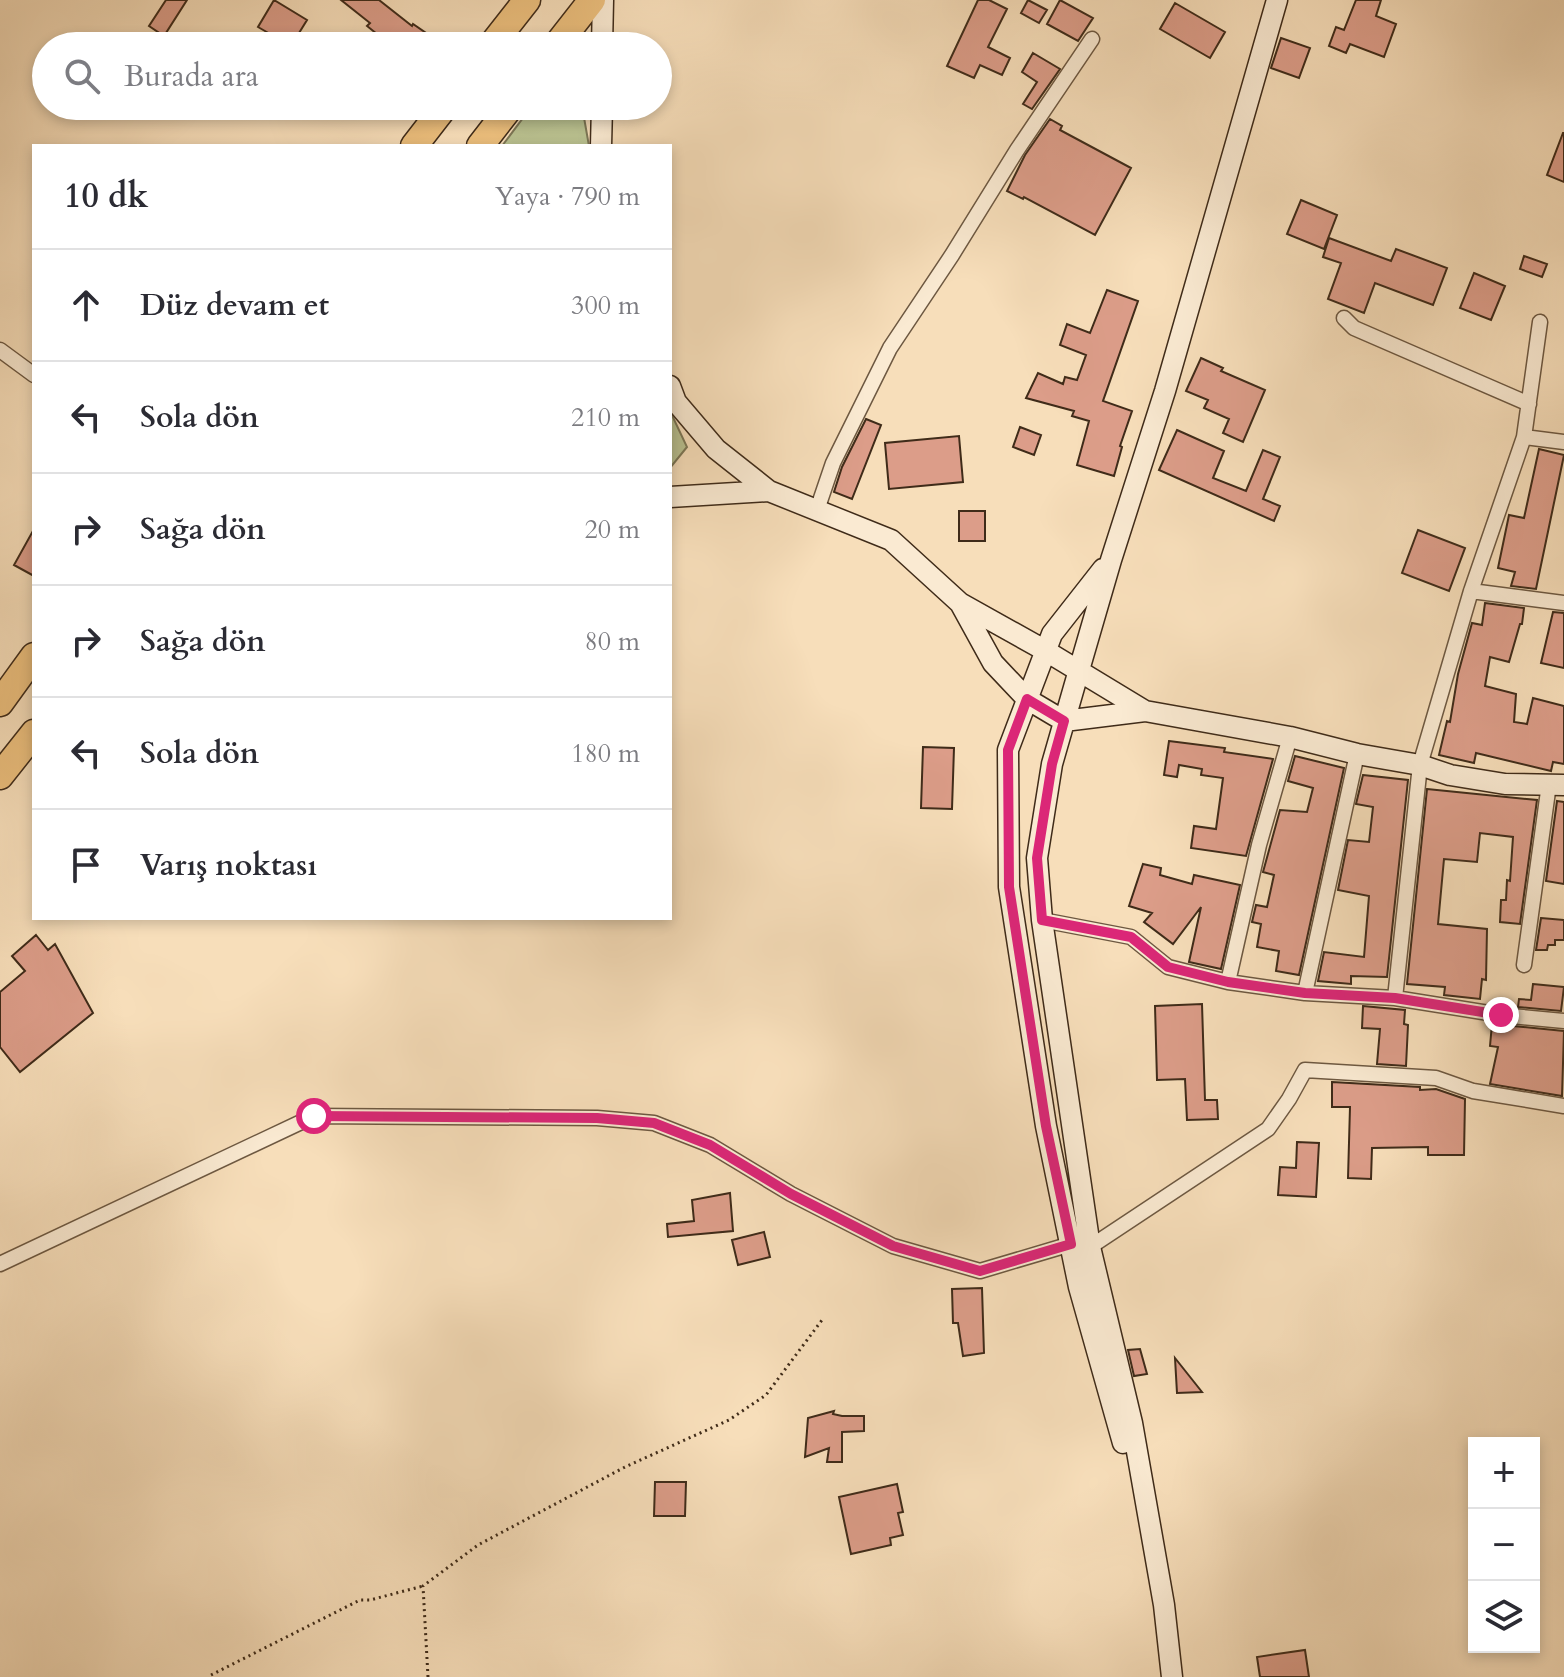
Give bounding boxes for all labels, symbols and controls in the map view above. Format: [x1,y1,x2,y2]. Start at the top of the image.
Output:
search box [32,32,672,120]
icon: search [60,54,104,98]
text: Burada ara [124,56,259,97]
text: 10 dk [64,173,149,219]
text: Yaya · 790 m [495,179,640,214]
icon: ahead [64,283,108,327]
text: Düz devam et [140,285,329,326]
text: 300 m [571,288,640,323]
icon: left [64,395,108,439]
text: Sola dön [140,397,259,438]
text: 210 m [571,400,640,435]
icon: right [64,507,108,551]
text: Sağa dön [140,509,266,550]
text: 20 m [584,512,640,547]
icon: right [64,619,108,663]
text: Sağa dön [140,621,266,662]
text: 80 m [584,624,640,659]
icon: left [64,731,108,775]
text: Sola dön [140,733,259,774]
text: 180 m [571,736,640,771]
icon: arrive [64,843,108,887]
text: Varış noktası [140,845,317,886]
route end [1483,997,1519,1033]
route start [296,1098,332,1134]
map controls [1468,1437,1540,1653]
button: + [1468,1437,1540,1509]
button: − [1468,1509,1540,1581]
button: layers [1468,1581,1540,1653]

